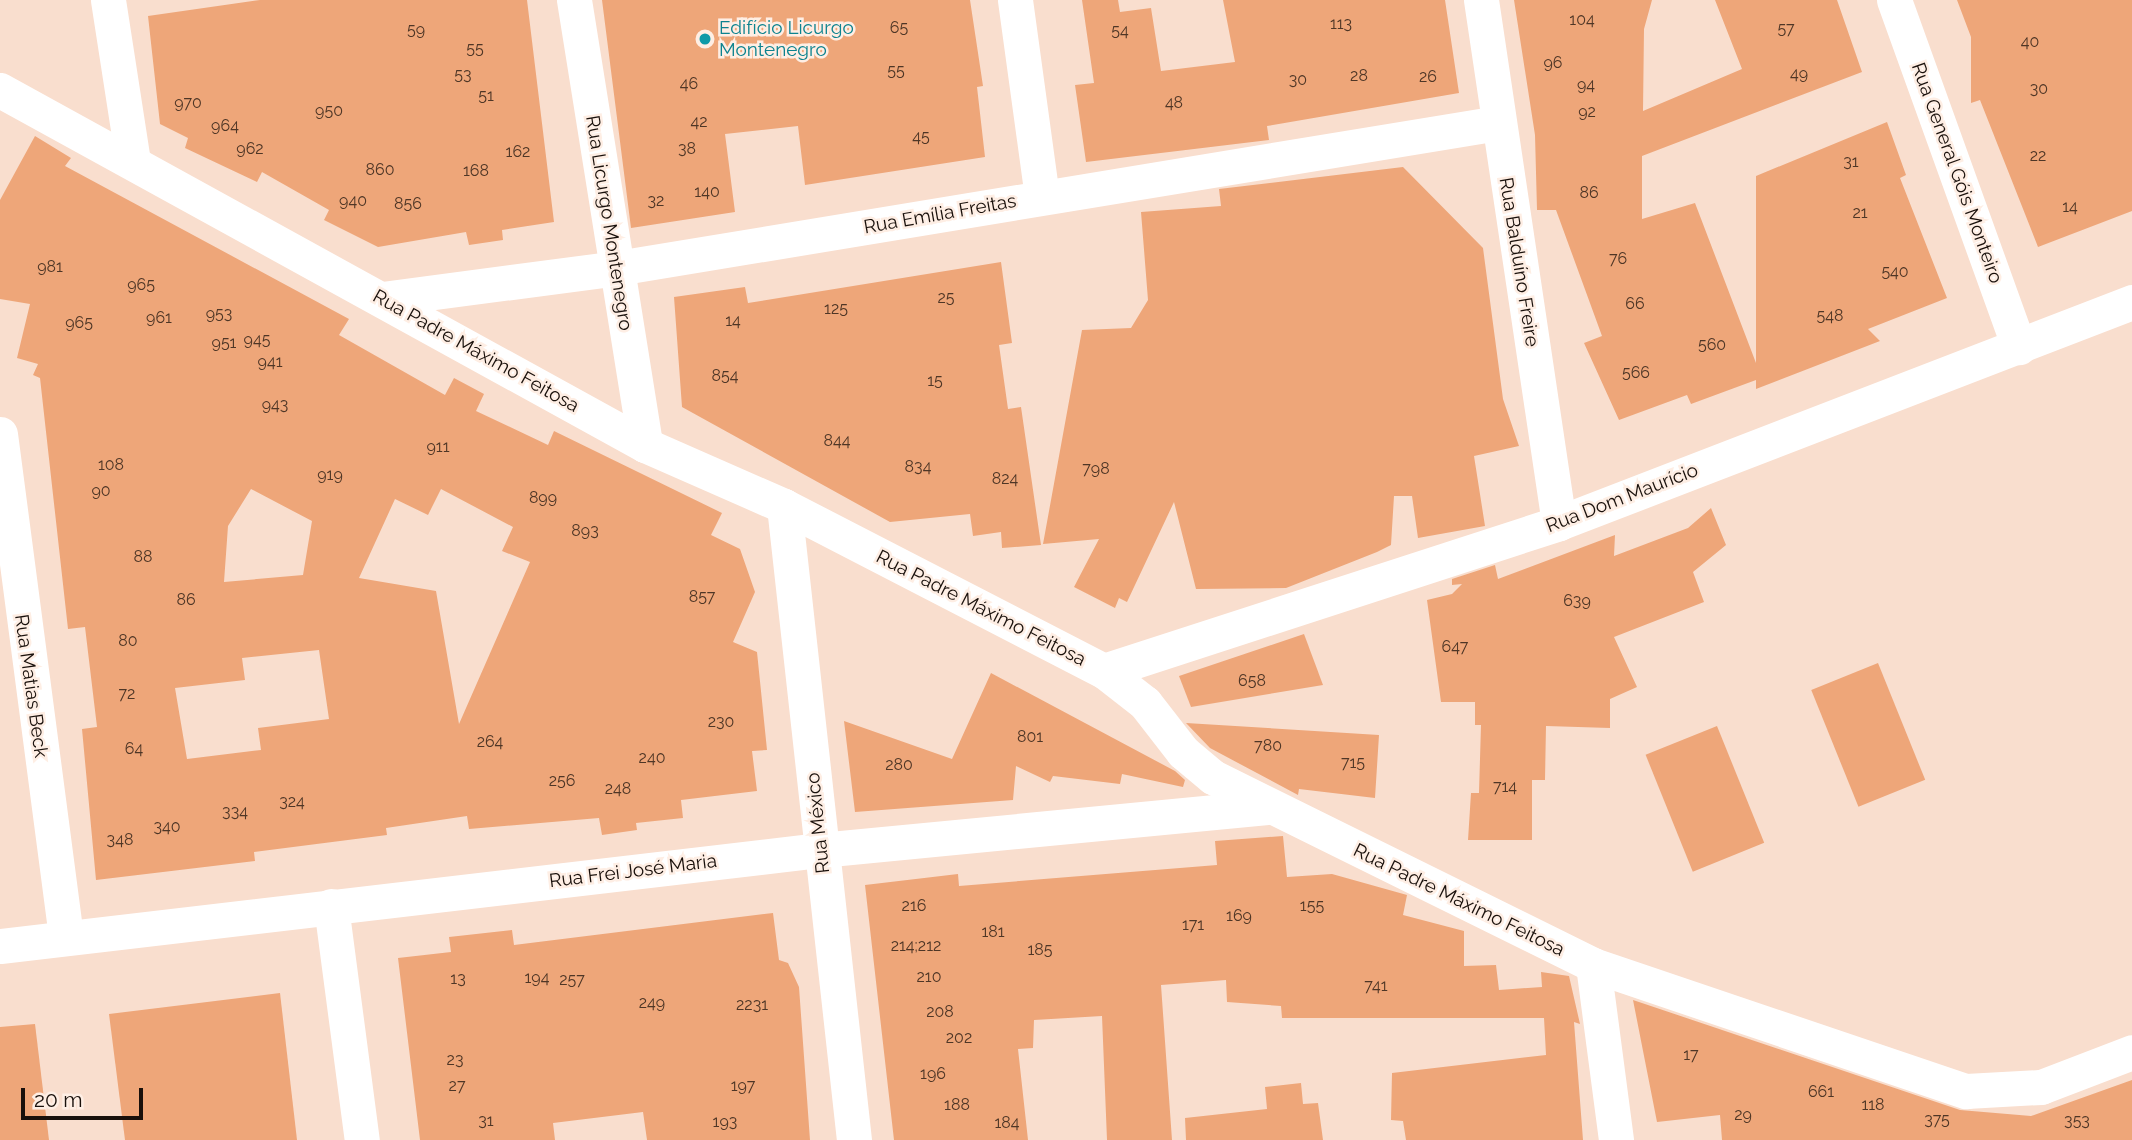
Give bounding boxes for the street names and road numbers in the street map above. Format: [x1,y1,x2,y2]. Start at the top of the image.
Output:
street label: Rua General Góis Monteiro [1906,59,2008,287]
street label: Rua Licurgo Montenegro [581,114,637,332]
street label: Rua Balduíno Freire [1494,176,1544,348]
street label: Rua Emília Freitas [862,189,1018,239]
street label: Rua Padre Máximo Feitosa [369,285,583,417]
street label: Rua Dom Maurício [1543,459,1701,537]
street label: Rua Padre Máximo Feitosa [872,545,1090,671]
street label: Rua Matias Beck [10,613,52,759]
street label: Rua México [801,771,835,875]
street label: Rua Padre Máximo Feitosa [1350,839,1568,961]
street label: Rua Frei José Maria [548,849,718,893]

